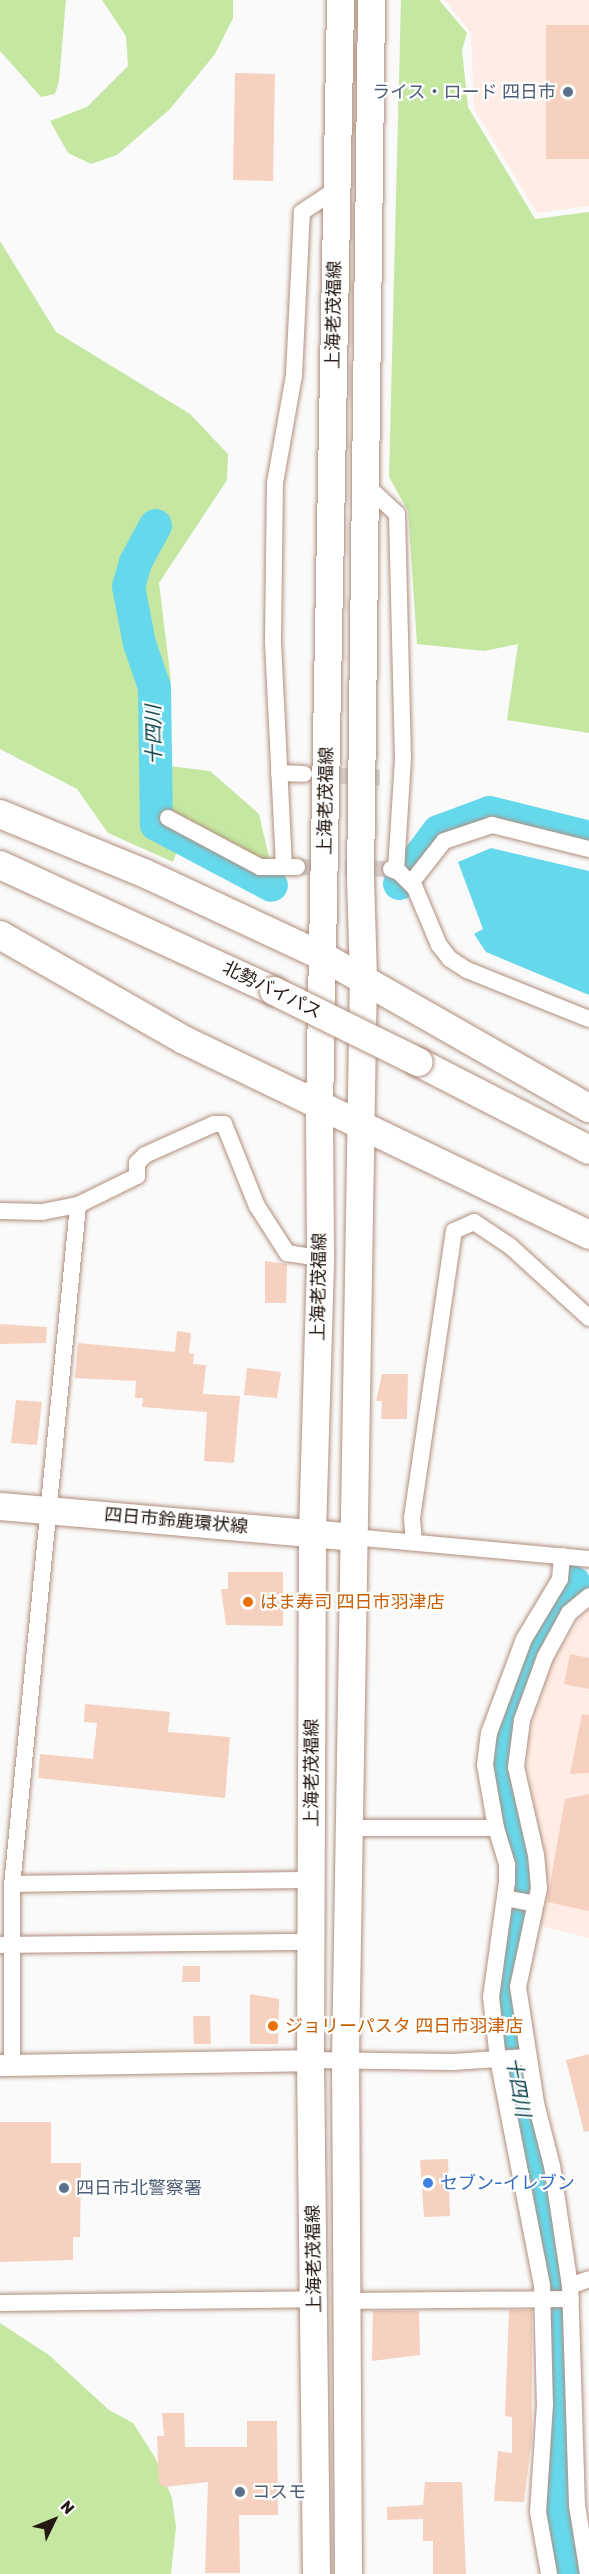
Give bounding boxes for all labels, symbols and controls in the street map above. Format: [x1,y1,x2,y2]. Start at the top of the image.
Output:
place label: ライス・ロード 四日市 [372,81,556,103]
marker: ライス・ロード 四日市 [561,85,575,99]
street label: 上海老茂福線 [322,261,346,369]
water label: 十四川 [141,705,167,765]
street label: 上海老茂福線 [314,747,338,855]
street label: 北勢バイパス [219,957,325,1023]
street label: 上海老茂福線 [307,1233,331,1341]
street label: 四日市鈴鹿環状線 [103,1504,249,1538]
place label: はま寿司 四日市羽津店 [260,1591,444,1613]
marker: はま寿司 四日市羽津店 [241,1595,255,1609]
street label: 上海老茂福線 [301,1719,323,1827]
place label: ジョリーパスタ 四日市羽津店 [285,2015,523,2037]
marker: ジョリーパスタ 四日市羽津店 [266,2019,280,2033]
water label: 十四川 [501,2055,535,2119]
place label: セブン-イレブン [440,2172,575,2194]
marker: セブン-イレブン [421,2176,435,2190]
place label: 四日市北警察署 [76,2177,202,2199]
marker: 四日市北警察署 [57,2181,71,2195]
street label: 上海老茂福線 [302,2205,326,2313]
place label: コスモ [252,2481,306,2503]
marker: コスモ [233,2485,247,2499]
north arrow [24,2490,84,2550]
text: N [57,2497,78,2518]

